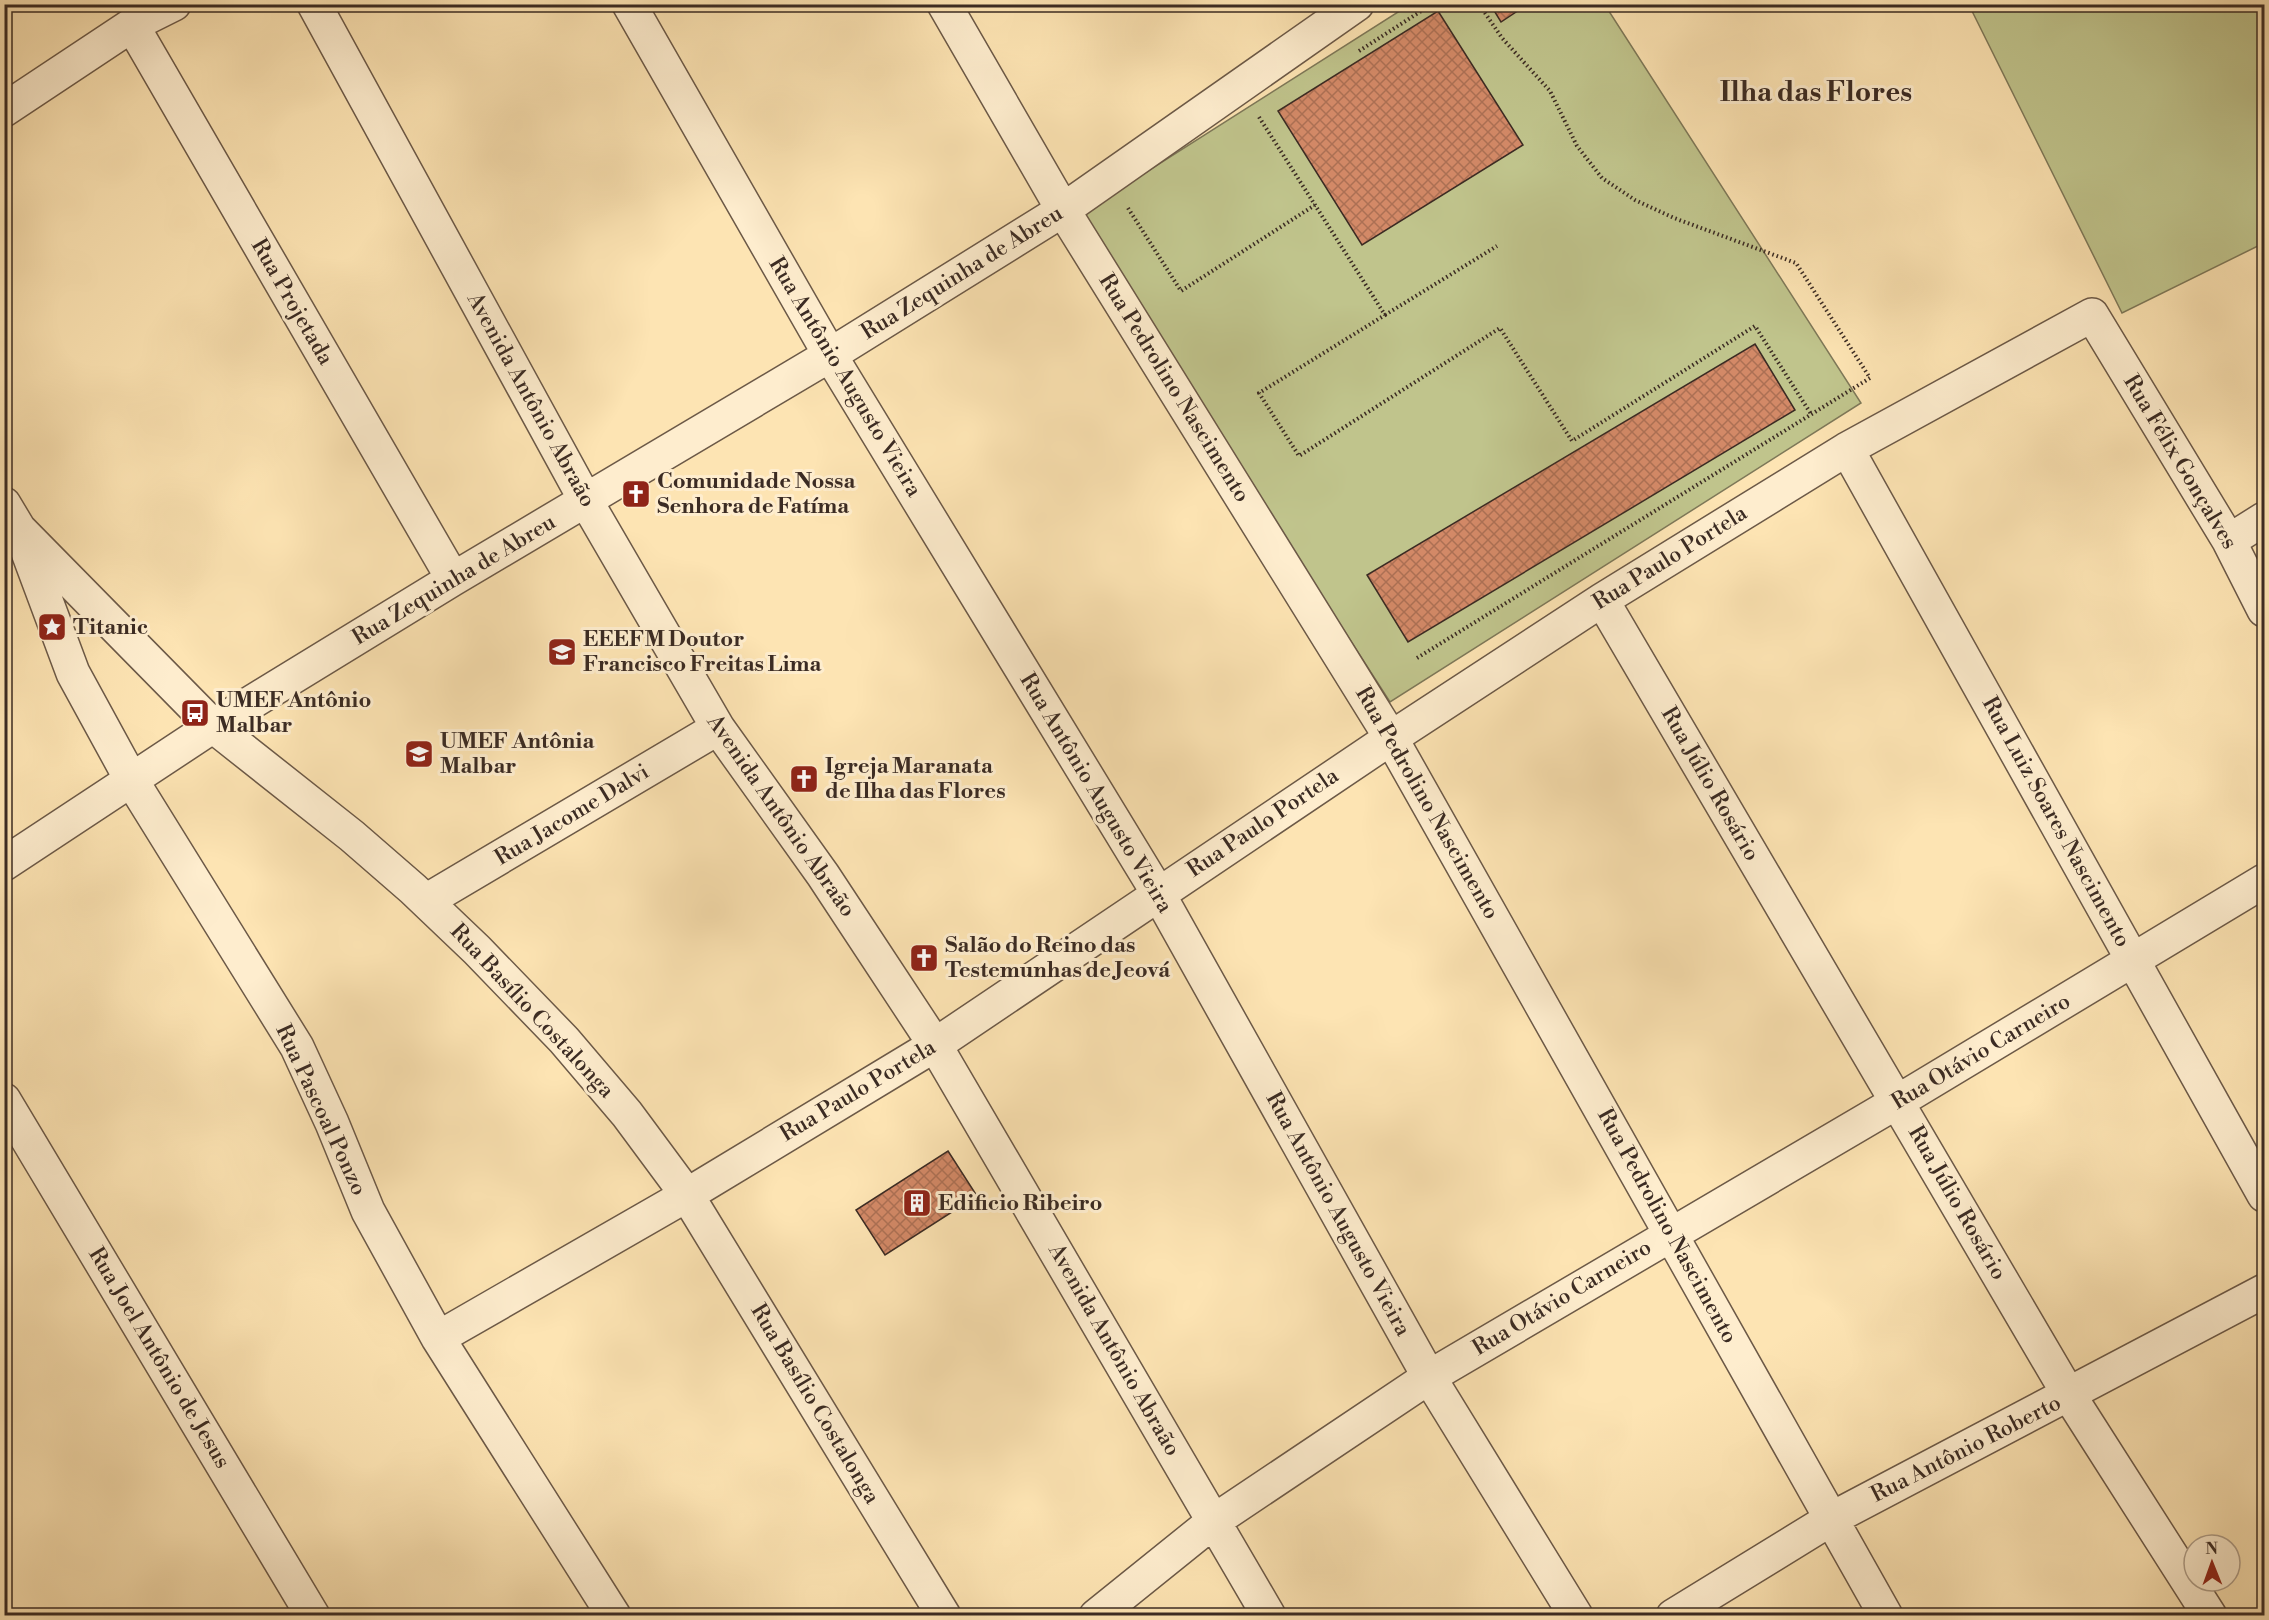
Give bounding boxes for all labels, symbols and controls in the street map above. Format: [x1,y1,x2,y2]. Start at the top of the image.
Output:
district label: Ilha das Flores [1720,75,1912,110]
street label: Rua Zequinha de Abreu [856,200,1068,346]
street label: Rua Projetada [245,234,339,371]
street label: Rua Antônio Augusto Vieira [763,252,928,503]
street label: Rua Pedrolino Nascimento [1092,269,1256,507]
street label: Avenida Antônio Abraão [460,287,601,512]
street label: Rua Félix Gonçalves [2117,370,2243,554]
place label: Comunidade Nossa Senhora de Fatíma [657,468,856,520]
church icon: Comunidade Nossa Senhora de Fatíma [620,478,652,510]
street label: Rua Paulo Portela [1588,499,1753,616]
street label: Rua Zequinha de Abreu [347,508,561,651]
place icon: Titanic [36,611,68,643]
place label: Titanic [73,614,148,641]
place label: EEEFM Doutor Francisco Freitas Lima [583,626,823,678]
school or university icon: EEEFM Doutor Francisco Freitas Lima [546,636,578,668]
street label: Rua Antônio Augusto Vieira [1014,668,1179,919]
street label: Rua Pedrolino Nascimento [1349,682,1505,924]
place label: UMEF Antônio Malbar [216,687,371,739]
street label: Rua Luiz Soares Nascimento [1976,692,2136,952]
bus stop icon: UMEF Antônio Malbar [179,697,211,729]
street label: Rua Júlio Rosário [1655,702,1765,866]
street label: Avenida Antônio Abraão [700,709,861,922]
place label: UMEF Antônia Malbar [440,728,595,780]
school or university icon: UMEF Antônia Malbar [403,738,435,770]
place label: Igreja Maranata de Ilha das Flores [825,753,1006,805]
street label: Rua Jacome Dalvi [490,758,654,872]
street label: Rua Paulo Portela [1182,762,1345,884]
church icon: Igreja Maranata de Ilha das Flores [788,763,820,795]
street label: Rua Basílio Costalonga [444,918,620,1104]
place label: Salão do Reino das Testemunhas de Jeová [945,932,1171,984]
church icon: Salão do Reino das Testemunhas de Jeová [908,942,940,974]
street label: Rua Otávio Carneiro [1887,988,2075,1116]
street label: Rua Pascoal Ponzo [270,1020,372,1200]
street label: Rua Paulo Portela [775,1033,941,1148]
street label: Rua Antônio Augusto Vieira [1260,1087,1417,1342]
street label: Rua Pedrolino Nascimento [1591,1104,1743,1348]
street label: Rua Júlio Rosário [1902,1121,2012,1285]
building icon: Edificio Ribeiro [901,1187,933,1219]
place label: Edificio Ribeiro [938,1190,1103,1217]
street label: Rua Otávio Carneiro [1468,1234,1656,1362]
street label: Avenida Antônio Abraão [1042,1238,1186,1461]
street label: Rua Joel Antônio de Jesus [82,1243,236,1473]
street label: Rua Basílio Costalonga [745,1299,886,1510]
street label: Rua Antônio Roberto [1866,1389,2066,1509]
north arrow [2182,1533,2242,1593]
text: N [2205,1539,2219,1559]

